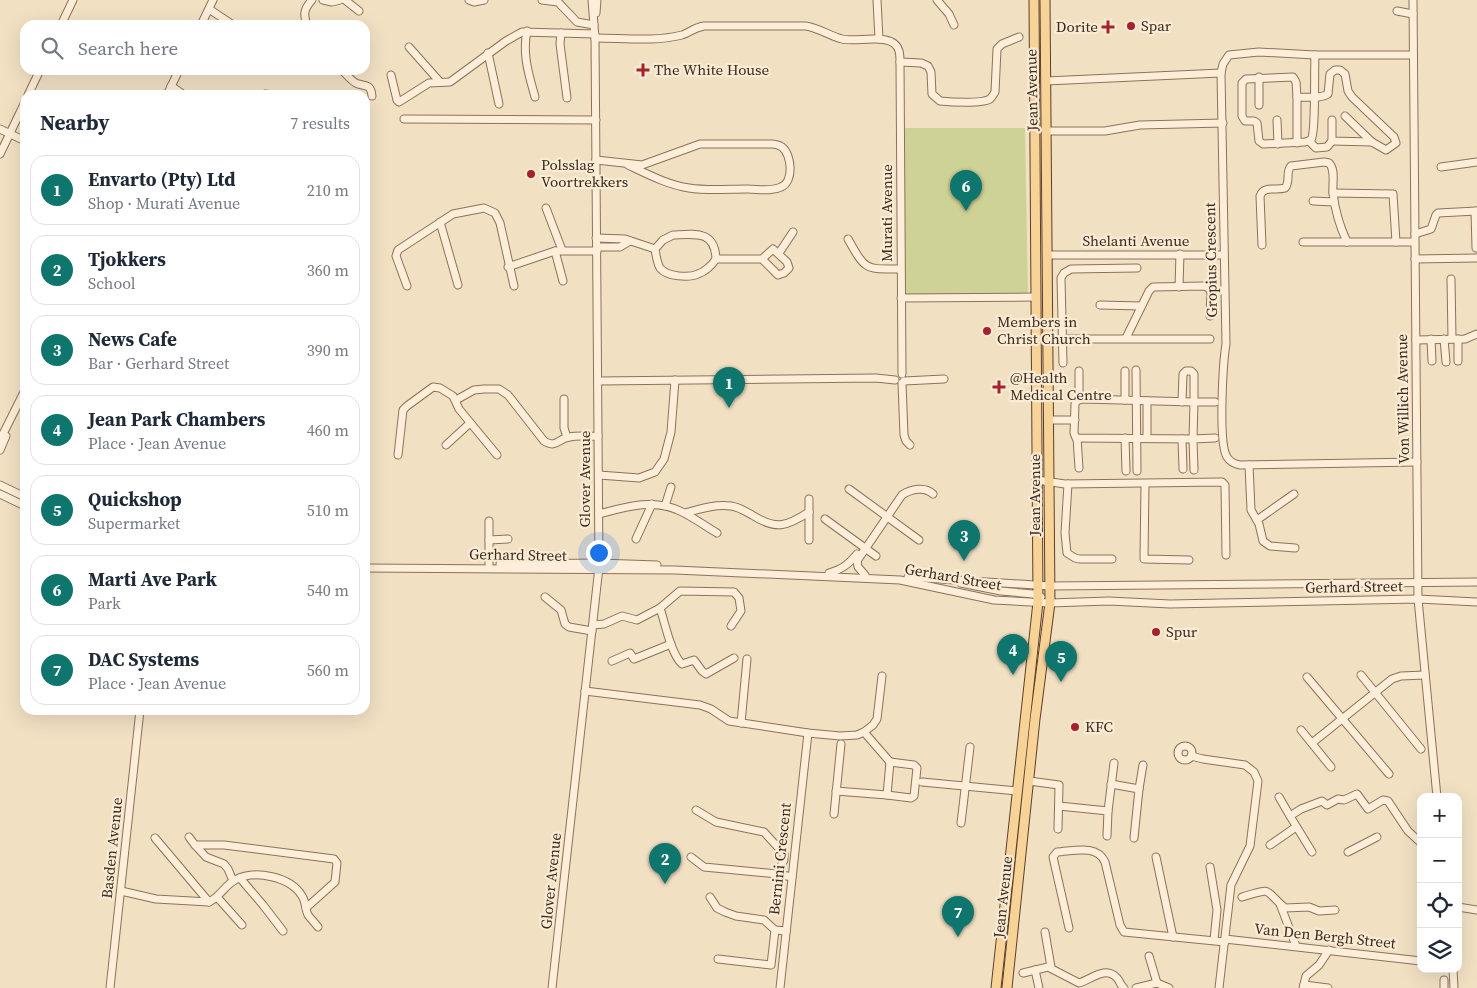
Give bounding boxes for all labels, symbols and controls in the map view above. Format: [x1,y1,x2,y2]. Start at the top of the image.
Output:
place label: Spar [1141,15,1172,36]
place label: Dorite [1056,16,1098,37]
search box [20,20,370,75]
marker: Spar [1125,20,1137,32]
marker: Dorite [1102,21,1114,33]
icon: search [38,34,66,62]
text: Search here [78,35,178,61]
street label: Jean Avenue [1020,48,1043,132]
place label: The White House [654,59,770,80]
marker: The White House [636,63,650,77]
text: Nearby [40,108,110,137]
text: 7 results [290,112,350,134]
place label: Polsslag Voortrekkers [541,154,628,192]
street label: Murati Avenue [876,164,897,262]
text: Envarto (Pty) Ltd [88,166,236,192]
marker: Polsslag Voortrekkers [525,168,537,180]
pin: 6 [950,170,982,211]
text: 1 [53,179,61,201]
text: 210 m [307,179,349,201]
text: Shop · Murati Avenue [88,192,240,214]
street label: Gropius Crescent [1199,202,1222,318]
street label: Shelanti Avenue [1082,230,1190,251]
text: Tjokkers [88,246,166,272]
text: 2 [53,259,61,281]
text: 360 m [307,259,349,281]
text: School [88,272,136,294]
place label: Members in Christ Church [997,311,1091,349]
marker: Members in Christ Church [981,325,993,337]
text: News Cafe [88,326,177,352]
street label: Von Willich Avenue [1391,333,1414,464]
text: 3 [53,339,61,361]
text: 390 m [307,339,349,361]
text: Bar · Gerhard Street [88,352,229,374]
pin: 1 [713,367,745,408]
place label: @Health Medical Centre [1010,367,1112,405]
marker: @Health Medical Centre [992,380,1006,394]
text: Jean Park Chambers [88,406,266,432]
text: 4 [53,419,61,441]
text: 460 m [307,419,349,441]
street label: Glover Avenue [574,430,595,527]
text: Place · Jean Avenue [88,432,226,454]
street label: Jean Avenue [1024,454,1045,537]
text: Quickshop [88,486,182,512]
text: 5 [53,499,61,521]
text: 510 m [307,499,349,521]
text: Supermarket [88,512,180,534]
pin: 3 [948,520,980,561]
your location [586,540,612,566]
street label: Gerhard Street [469,543,567,566]
street label: Gerhard Street [903,558,1003,595]
text: Marti Ave Park [88,566,217,592]
street label: Gerhard Street [1305,575,1403,598]
text: 6 [53,579,61,601]
text: 540 m [307,579,349,601]
text: Park [88,592,121,614]
place label: Spur [1166,621,1198,642]
marker: Spur [1150,626,1162,638]
pin: 4 [997,634,1029,675]
pin: 5 [1045,641,1077,682]
text: DAC Systems [88,646,199,672]
text: 7 [53,659,61,681]
text: 560 m [307,659,349,681]
text: Place · Jean Avenue [88,672,226,694]
place label: KFC [1085,716,1113,737]
marker: KFC [1069,721,1081,733]
map controls [1417,793,1462,973]
button: + [1417,793,1462,838]
street label: Basden Avenue [96,796,127,900]
street label: Bernini Crescent [763,802,796,916]
street label: Glover Avenue [535,831,566,930]
button: − [1417,838,1462,883]
pin: 2 [649,843,681,884]
street label: Jean Avenue [988,855,1017,940]
button: locate [1417,883,1462,928]
pin: 7 [942,896,974,937]
street label: Van Den Bergh Street [1253,918,1397,953]
button: layers [1417,928,1462,973]

